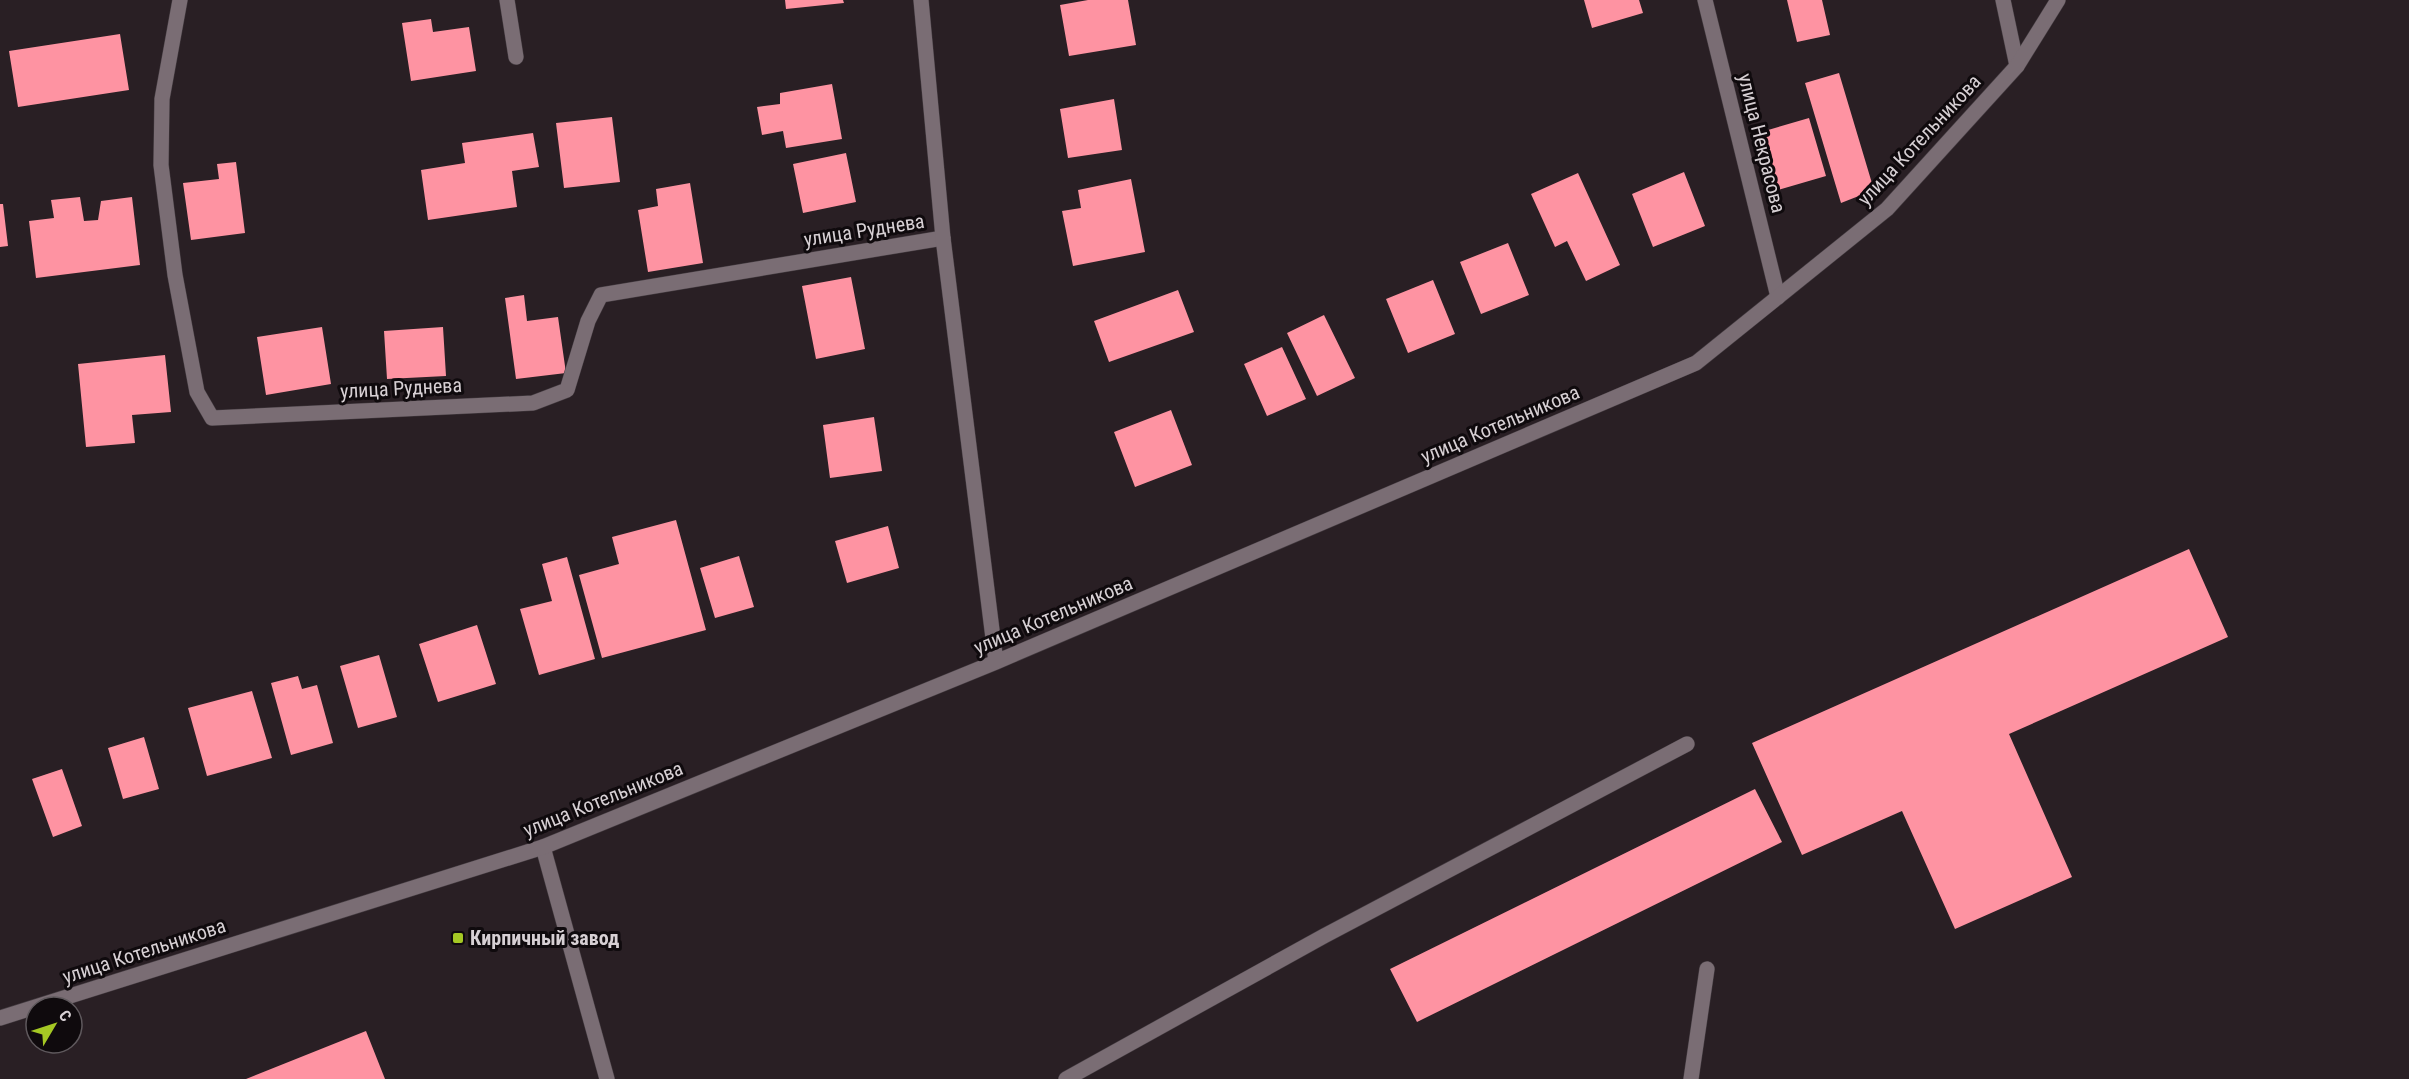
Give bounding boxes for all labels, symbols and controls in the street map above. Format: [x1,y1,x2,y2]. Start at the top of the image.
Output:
street label: улица Котельникова [1852,70,1986,210]
street label: улица Некрасова [1733,71,1791,215]
street label: улица Руднева [802,209,926,251]
street label: улица Руднева [339,373,463,403]
street label: улица Котельникова [1417,380,1583,468]
street label: улица Котельникова [970,571,1136,659]
street label: улица Котельникова [520,756,686,842]
street label: улица Котельникова [59,913,229,989]
place label: Кирпичный завод [470,926,619,950]
marker: Кирпичный завод [451,931,465,945]
north arrow [24,995,84,1055]
text: С [55,1006,76,1025]

